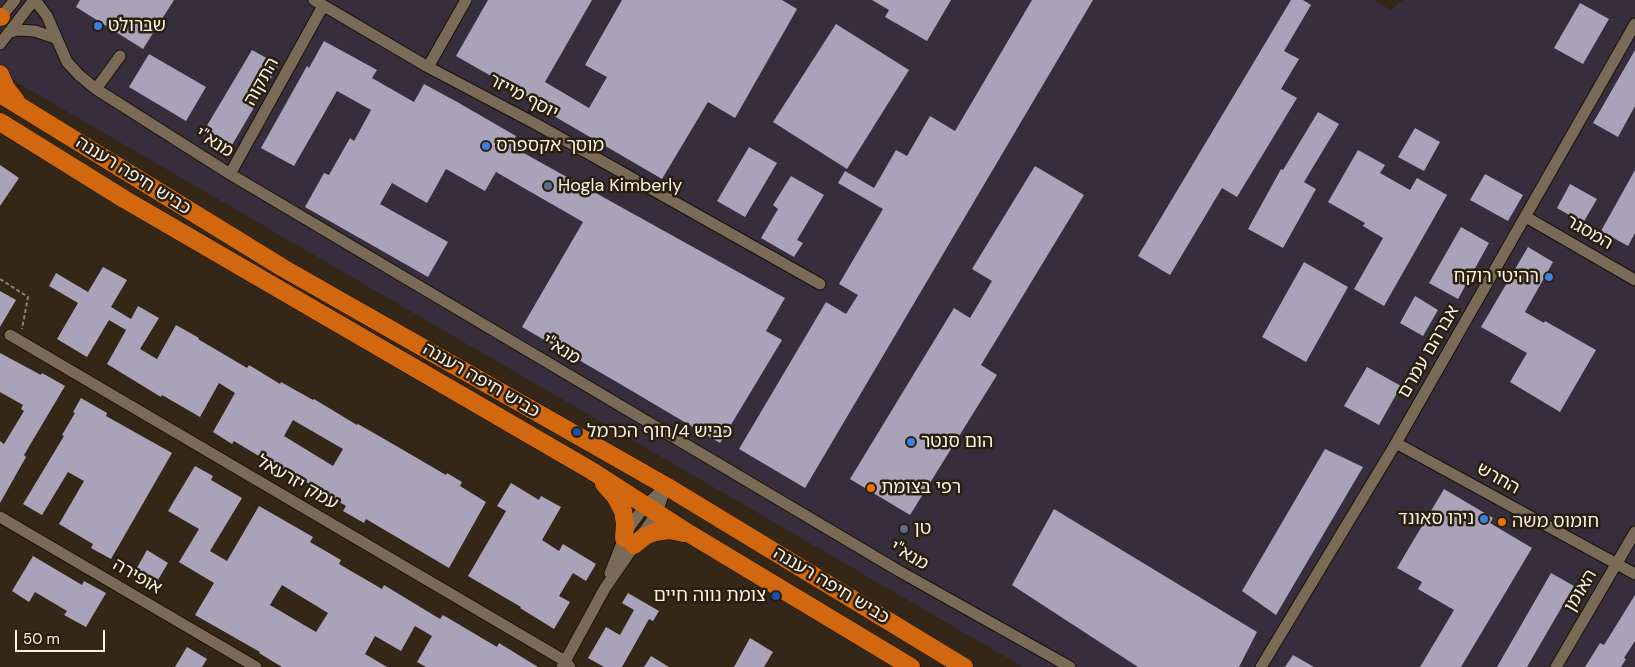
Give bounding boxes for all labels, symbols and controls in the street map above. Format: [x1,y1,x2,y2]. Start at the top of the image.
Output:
place label: שברולט [108,15,166,37]
marker: שברולט [92,20,104,32]
street label: התקוה [240,54,284,110]
street label: יוסף מייזר [485,70,561,124]
street label: מנא"י [191,123,237,163]
street label: כביש חיפה רעננה [72,132,194,220]
place label: מוסך אקספרס [496,135,604,157]
marker: מוסך אקספרס [480,140,492,152]
place label: Hogla Kimberly [558,175,682,197]
marker: Hogla Kimberly [542,180,554,192]
street label: המסגר [1562,211,1616,255]
place label: רהיטי רוקח [1454,266,1539,288]
marker: רהיטי רוקח [1543,271,1555,283]
street label: אברהם עמרם [1394,302,1464,402]
street label: מנא"י [538,330,584,370]
street label: כביש חיפה רעננה [419,339,543,423]
place label: כביש 4/חוף הכרמל [587,421,732,443]
marker: כביש 4/חוף הכרמל [571,426,583,438]
place label: הום סנטר [921,431,993,453]
marker: הום סנטר [905,436,917,448]
street label: עמק יזרעאל [252,451,342,515]
street label: החרש [1473,458,1523,500]
place label: רפי בצומת [881,477,961,499]
marker: רפי בצומת [865,482,877,494]
place label: נירו סאונד [1398,508,1474,530]
place label: חומוס משה [1512,511,1599,533]
marker: נירו סאונד [1478,513,1490,525]
marker: חומוס משה [1496,516,1508,528]
place label: טן [914,518,931,540]
marker: טן [898,523,910,535]
street label: מנא"י [886,536,932,576]
street label: כביש חיפה רעננה [769,543,893,629]
street label: אופירה [109,554,165,600]
street label: האומן [1560,566,1602,616]
place label: צומת נווה חיים [654,585,766,607]
marker: צומת נווה חיים [770,590,782,602]
scale bar [18,620,108,652]
text: 50 m [23,629,60,649]

